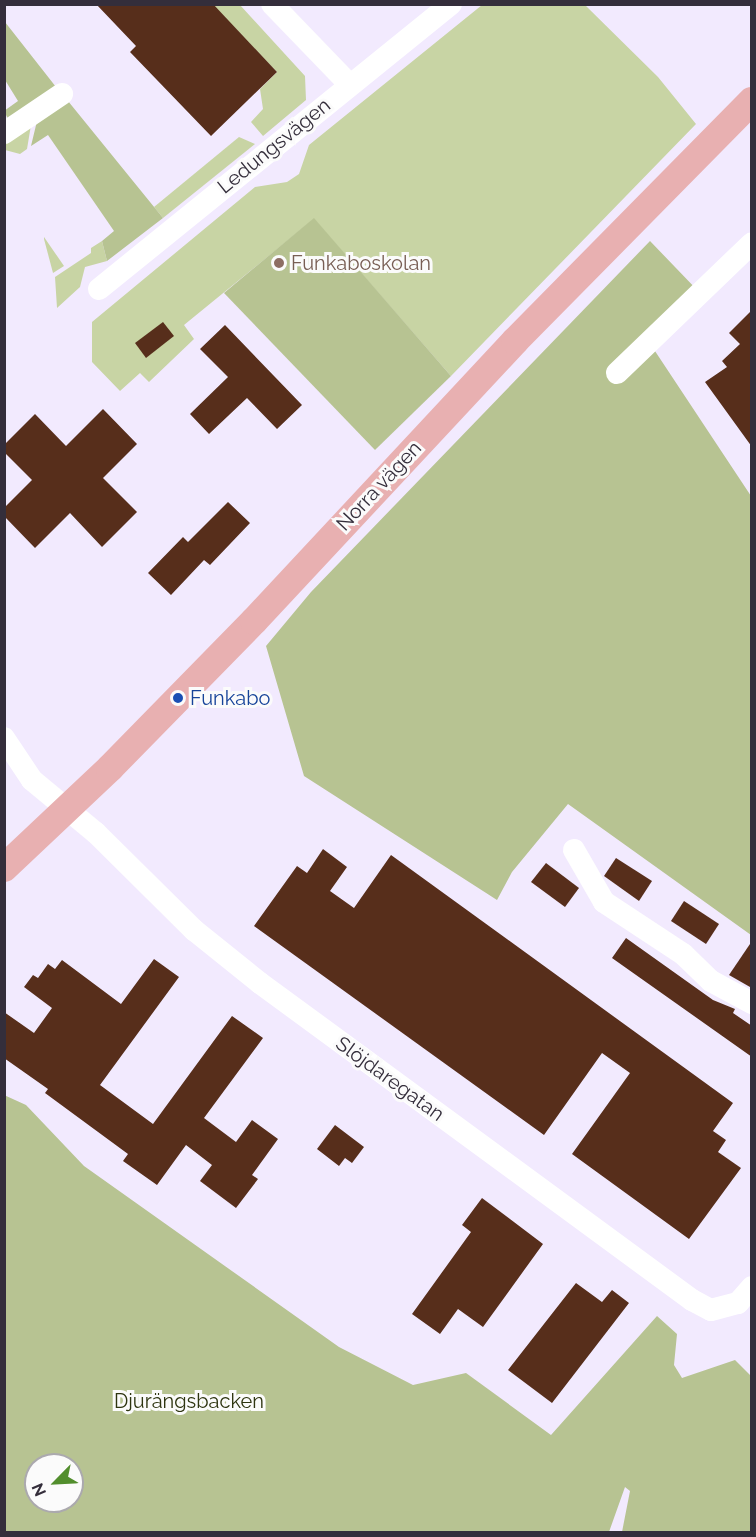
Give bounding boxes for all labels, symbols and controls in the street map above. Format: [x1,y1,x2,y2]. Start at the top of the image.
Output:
street label: Ledungsvägen [213,93,335,199]
place label: Funkaboskolan [291,251,431,275]
marker: Funkaboskolan [272,256,286,270]
street label: Norra vägen [331,436,427,536]
place label: Funkabo [190,686,270,710]
marker: Funkabo [171,691,185,705]
street label: Slöjdaregatan [331,1032,449,1126]
park label: Djurängsbacken [114,1389,264,1413]
north arrow [24,1453,84,1513]
text: N [28,1480,50,1499]

